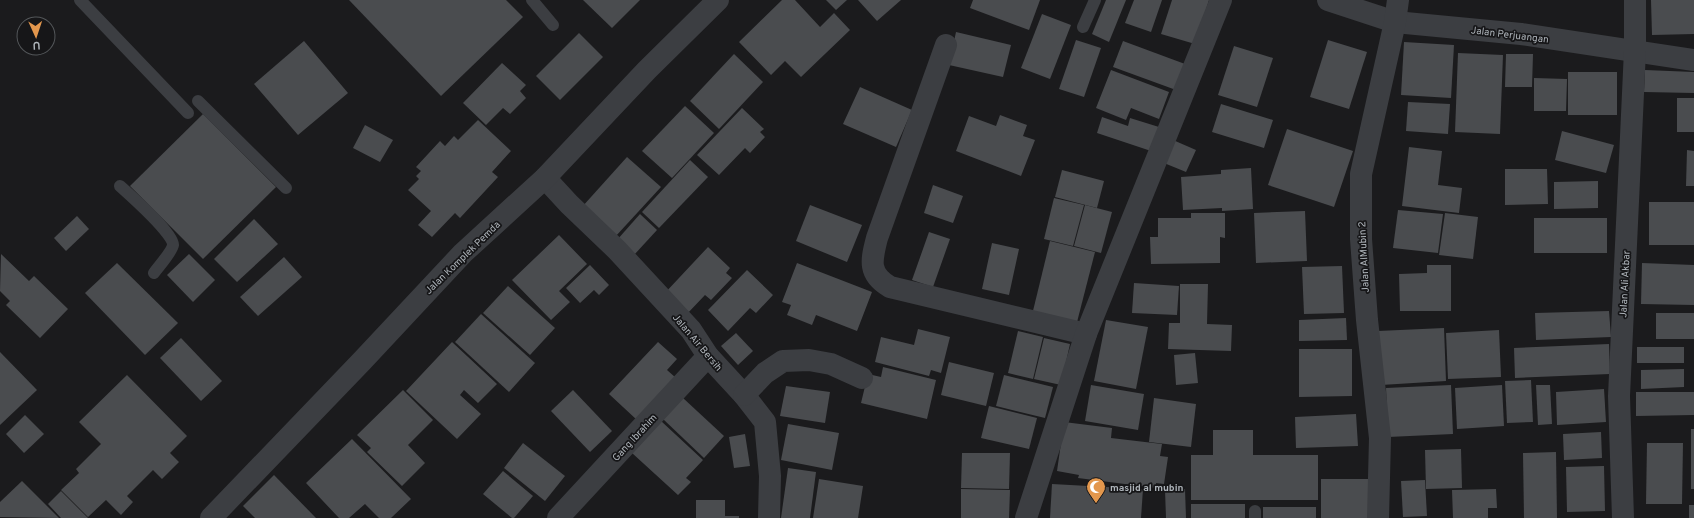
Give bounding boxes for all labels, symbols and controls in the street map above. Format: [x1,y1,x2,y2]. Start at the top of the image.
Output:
north arrow [16,16,56,56]
street label: Jalan Perjuangan [1470,24,1550,47]
text: U [32,38,41,52]
street label: Jalan Komplek Pemda [423,219,503,297]
street label: Jalan AlMubin 2 [1356,221,1373,293]
street label: Jalan Ali Akbar [1617,250,1634,318]
street label: Jalan Air Bersih [669,312,725,374]
street label: Gang Ibrahim [610,412,660,464]
mosque icon: masjid al mubin [1085,476,1107,504]
place label: masjid al mubin [1110,482,1183,495]

